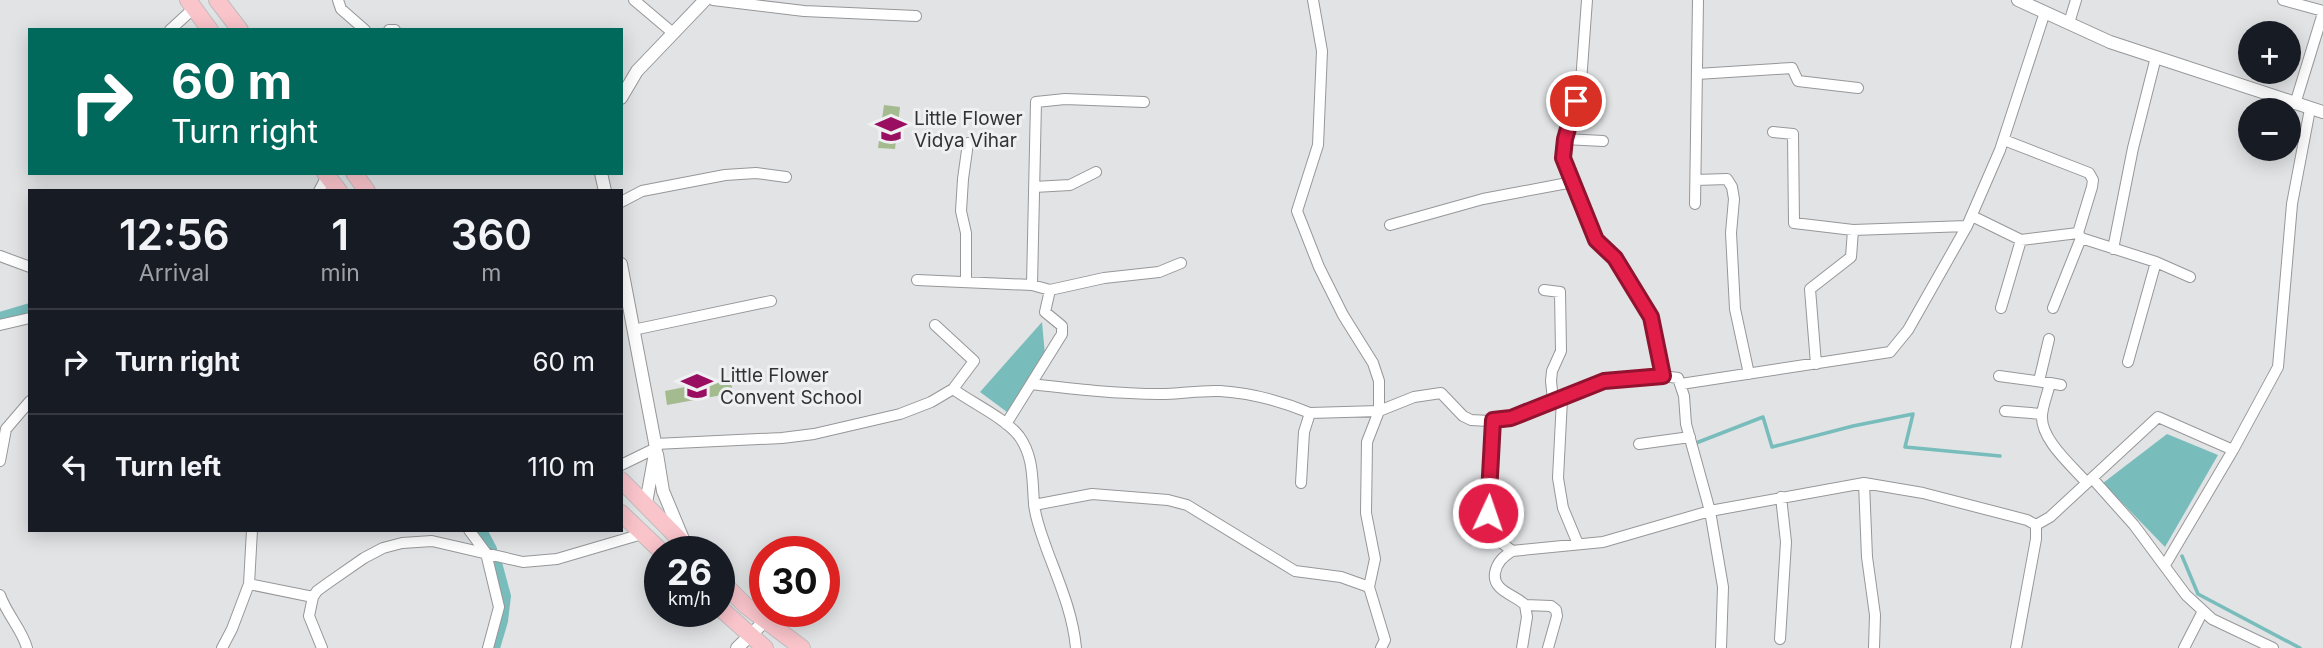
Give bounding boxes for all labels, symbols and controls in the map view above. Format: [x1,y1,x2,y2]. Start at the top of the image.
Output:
map controls [2238,21,2301,161]
button: + [2238,21,2301,84]
text: 60 m [171,52,292,111]
icon: right [56,56,147,147]
pin [1546,71,1606,131]
icon: arrive [1557,82,1595,120]
button: − [2238,98,2301,161]
place label: Little Flower Vidya Vihar [914,107,1023,152]
text: Turn right [171,112,318,151]
school or university icon: Little Flower Vidya Vihar [874,112,908,146]
text: 12:56 [119,209,230,260]
text: 1 [331,209,349,260]
text: 360 [451,209,532,260]
text: Arrival [139,259,210,287]
text: min [320,259,360,287]
text: m [481,259,501,287]
icon: right [56,343,94,381]
text: Turn right [115,346,240,377]
text: 60 m [532,346,595,377]
place label: Little Flower Convent School [720,364,862,409]
school or university icon: Little Flower Convent School [680,369,714,403]
icon: left [56,448,94,486]
text: Turn left [115,451,221,482]
text: 110 m [527,451,595,482]
position arrow [1451,476,1525,550]
speed limit sign: 30 [749,536,840,627]
text: 26 [667,551,712,593]
text: km/h [668,588,711,609]

